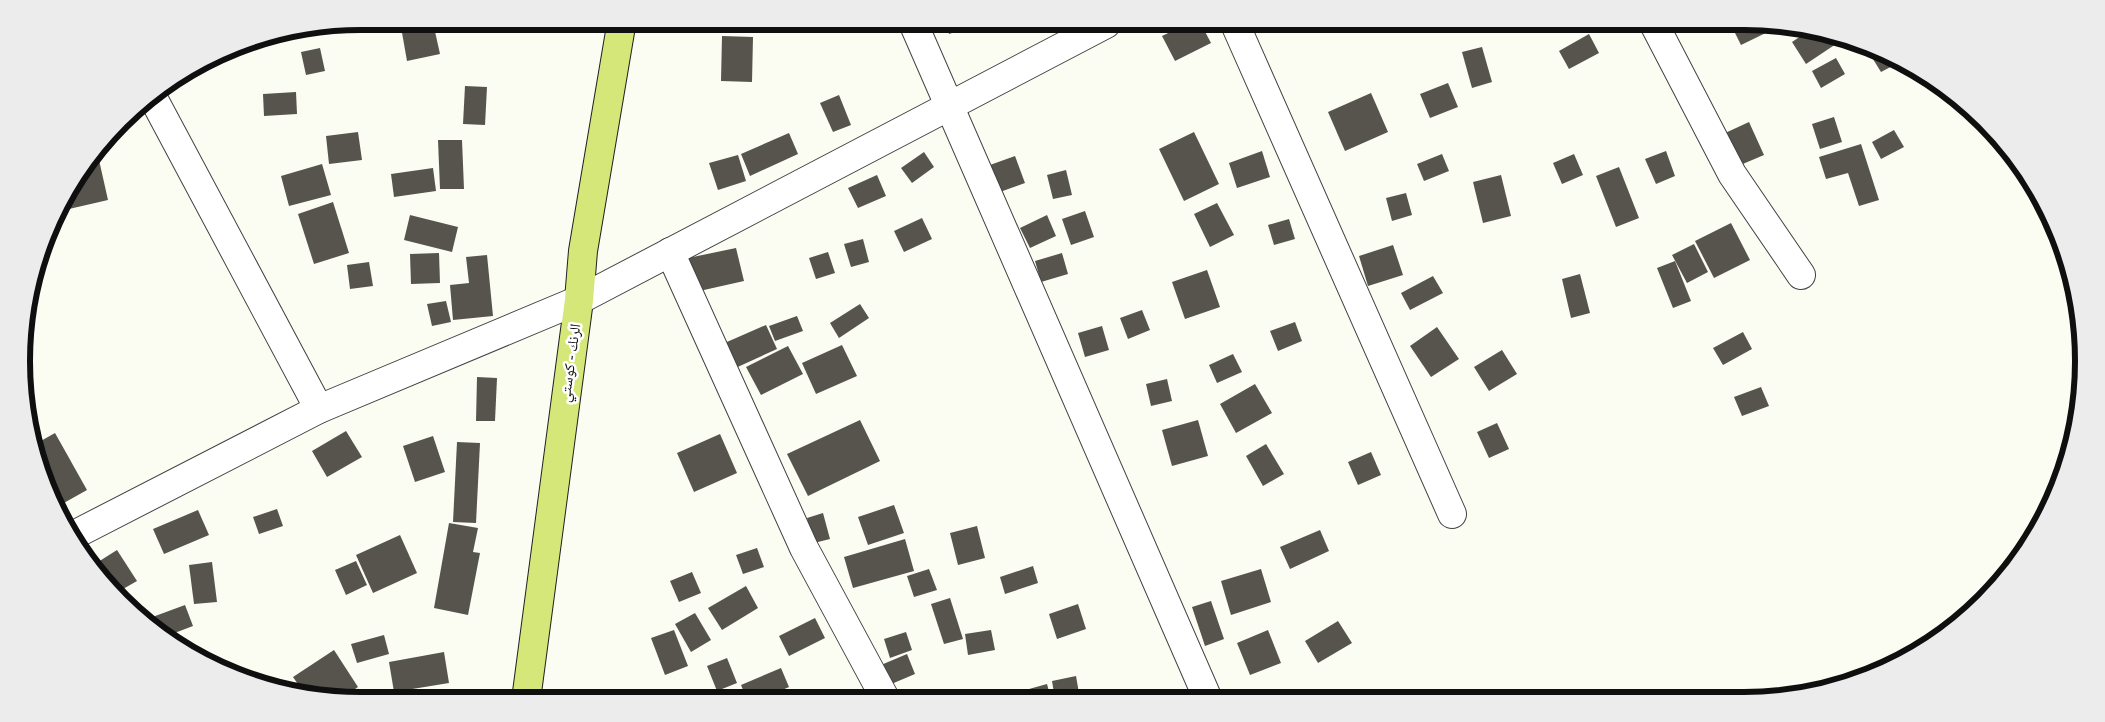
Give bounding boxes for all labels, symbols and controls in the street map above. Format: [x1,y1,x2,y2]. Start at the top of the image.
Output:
street label: الرنك - كوستي [557,323,587,404]

